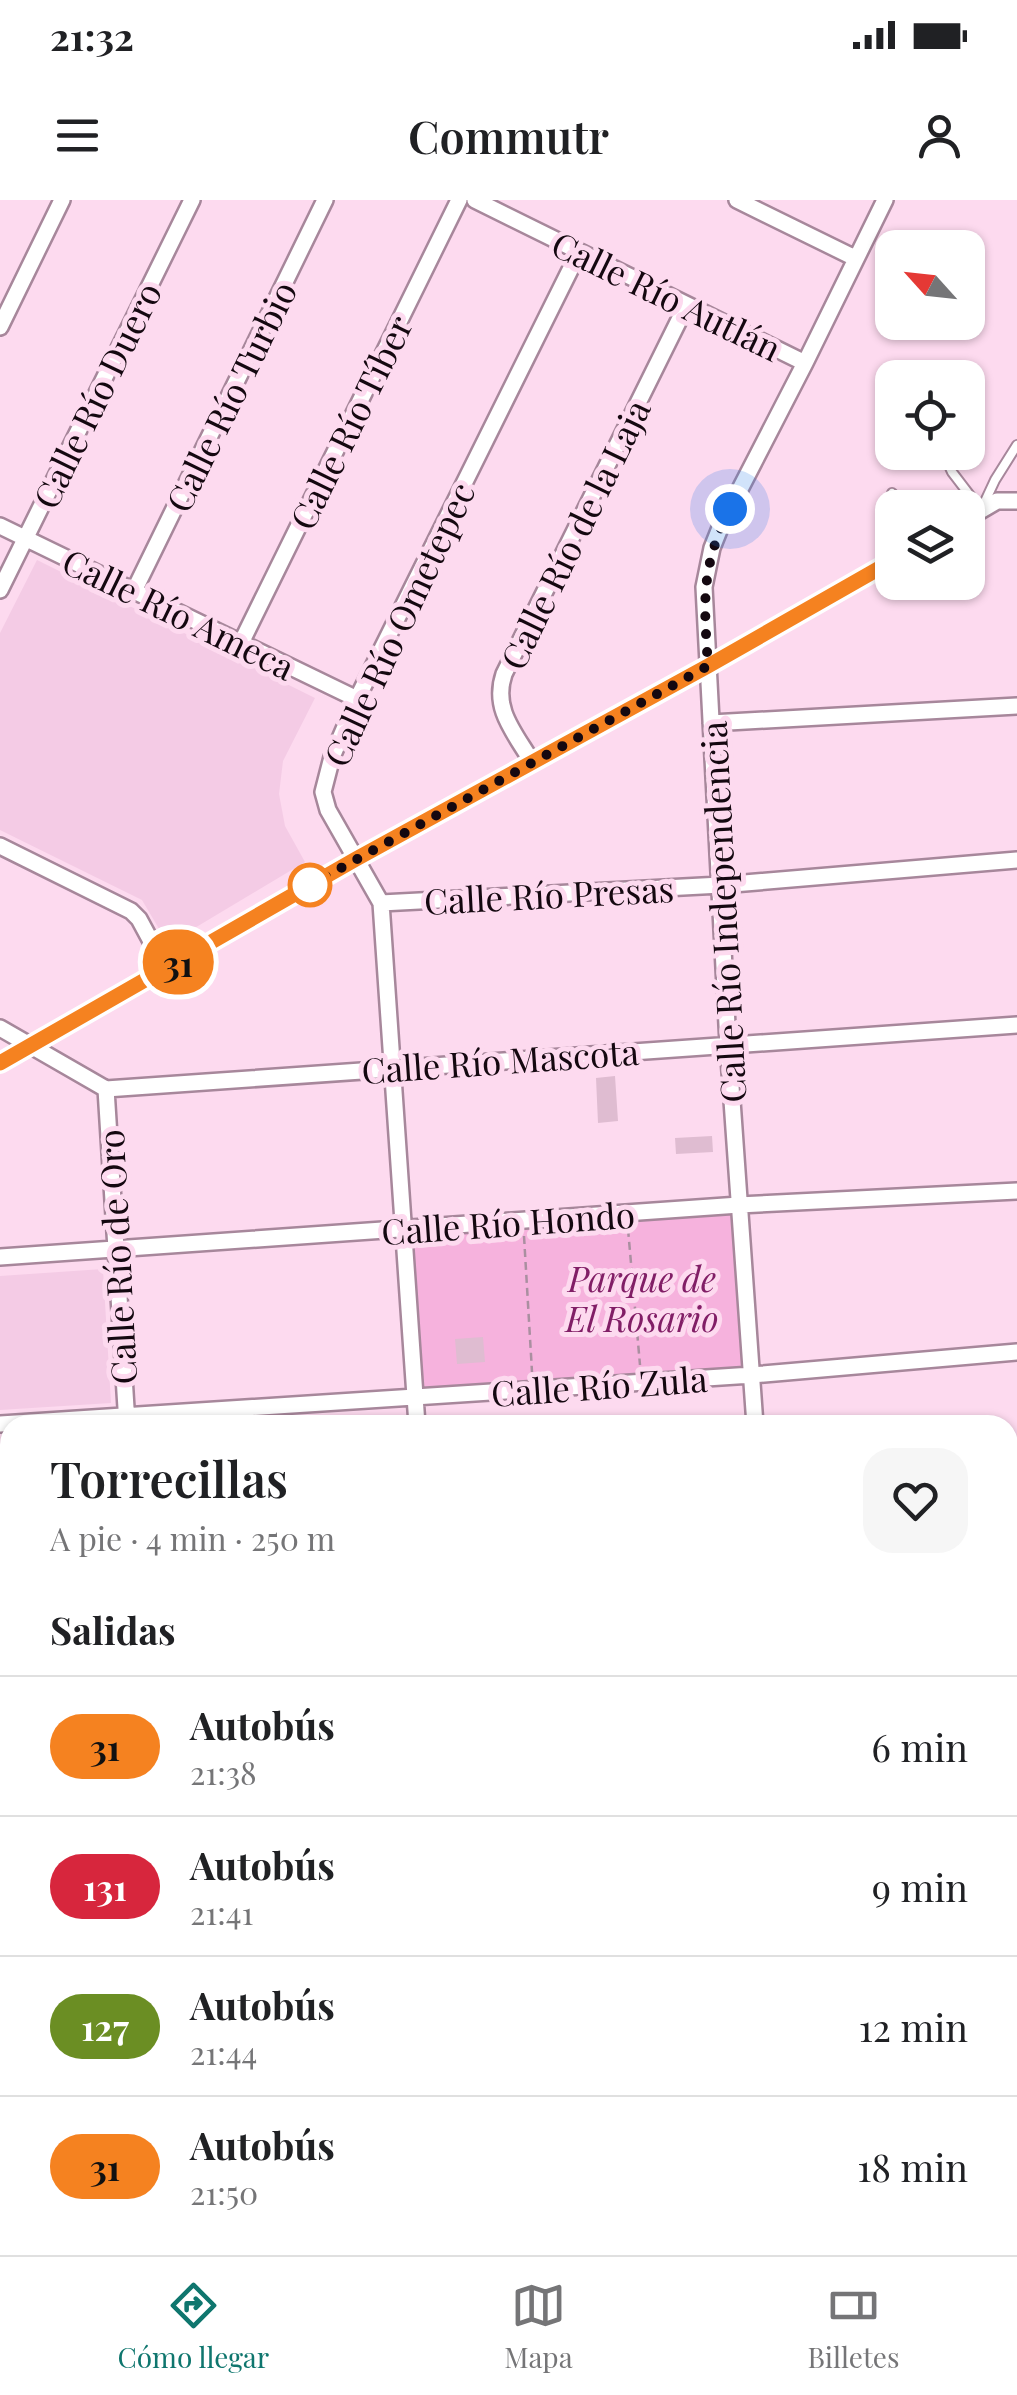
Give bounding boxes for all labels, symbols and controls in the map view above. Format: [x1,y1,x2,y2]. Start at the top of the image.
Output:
text: 21:32 [50,10,134,61]
text: Commutr [408,105,609,165]
icon: menu [50,108,105,163]
icon: person [912,108,967,163]
street label: Calle Río Autlán [545,219,789,371]
north arrow [875,230,985,340]
map controls [875,230,985,600]
street label: Calle Río Turbio [154,273,306,519]
street label: Calle Río Duero [21,274,171,516]
street label: Calle Río Tíber [278,307,422,537]
button: locate [875,360,985,470]
street label: Calle Río de la Laja [488,391,660,677]
street label: Calle Río Ometepec [312,474,484,774]
your location [705,484,755,534]
button: layers [875,490,985,600]
street label: Calle Río Ameca [55,537,303,690]
street label: Calle Río Independencia [689,720,755,1104]
unlabelled marker [289,864,331,906]
street label: Calle Río Presas [423,864,675,924]
line badge: 31 [133,930,223,994]
text: 31 [163,939,193,986]
street label: Calle Río Mascota [360,1027,641,1093]
street label: Calle Río de Oro [86,1128,146,1386]
street label: Calle Río Hondo [380,1190,636,1254]
park label: Parque de El Rosario [563,1254,719,1341]
street label: Calle Río Zula [489,1354,709,1416]
text: Torrecillas [50,1446,288,1510]
button: heart [863,1448,968,1553]
text: A pie · 4 min · 250 m [50,1516,335,1559]
text: Salidas [50,1604,176,1655]
text: Autobús [190,1699,335,1750]
text: 6 min [871,1721,968,1772]
text: 31 [90,1723,120,1770]
text: 21:38 [190,1750,257,1793]
text: Autobús [190,1839,335,1890]
text: 9 min [872,1861,968,1912]
text: 131 [83,1863,127,1910]
text: 21:41 [190,1890,253,1933]
text: Autobús [190,1979,335,2030]
text: 12 min [859,2001,968,2052]
text: 127 [81,2003,129,2050]
text: 21:44 [190,2030,257,2073]
text: Autobús [190,2119,335,2170]
text: 18 min [857,2141,968,2192]
text: 31 [90,2143,120,2190]
text: 21:50 [190,2170,258,2213]
tab: Cómo llegar [117,2278,269,2375]
tab: Mapa [504,2278,573,2375]
tab: Billetes [808,2278,900,2375]

